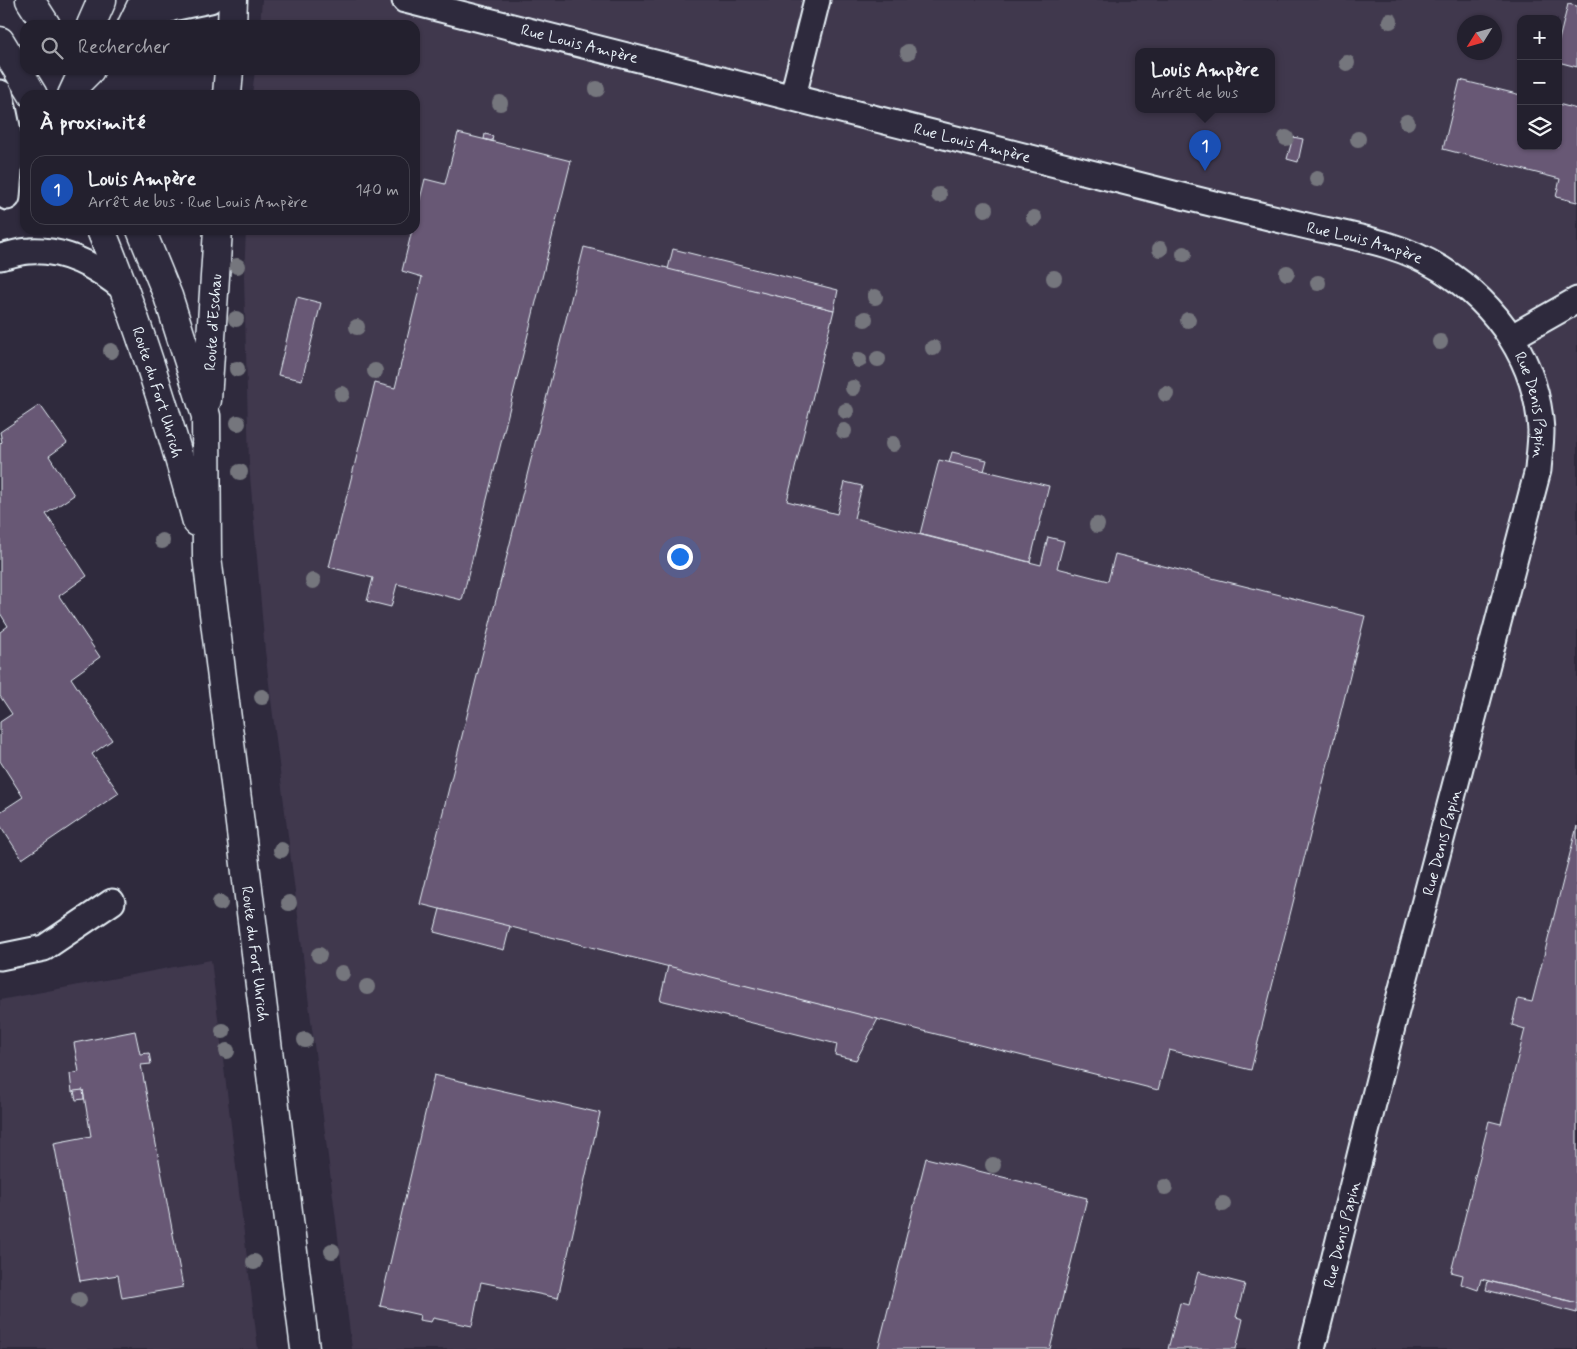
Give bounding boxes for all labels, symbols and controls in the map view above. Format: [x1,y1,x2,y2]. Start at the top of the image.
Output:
north arrow [1457,15,1502,60]
map controls [1517,15,1562,150]
button: + [1517,15,1562,60]
search box [20,20,420,75]
street label: Rue Louis Ampère [519,20,640,69]
icon: search [38,34,66,62]
text: Rechercher [78,35,170,60]
popup [1135,48,1275,113]
text: Louis Ampère [1151,58,1259,83]
button: − [1517,60,1562,105]
text: Arrêt de bus [1151,83,1238,104]
button: layers [1517,105,1562,150]
text: À proximité [40,109,146,137]
street label: Rue Louis Ampère [911,118,1033,169]
pin: 1 [1189,130,1221,171]
text: Louis Ampère [88,167,196,192]
text: 1 [53,180,61,201]
text: 140 m [355,180,399,201]
text: Arrêt de bus · Rue Louis Ampère [88,192,308,213]
street label: Rue Louis Ampère [1304,217,1426,270]
street label: Route d'Eschau [200,273,227,371]
street label: Route du Fort Uhrich [126,324,187,460]
street label: Rue Denis Papin [1509,348,1550,460]
your location [667,544,693,570]
street label: Rue Denis Papin [1418,786,1467,898]
street label: Route du Fort Uhrich [236,885,273,1023]
street label: Rue Denis Papin [1319,1178,1366,1290]

